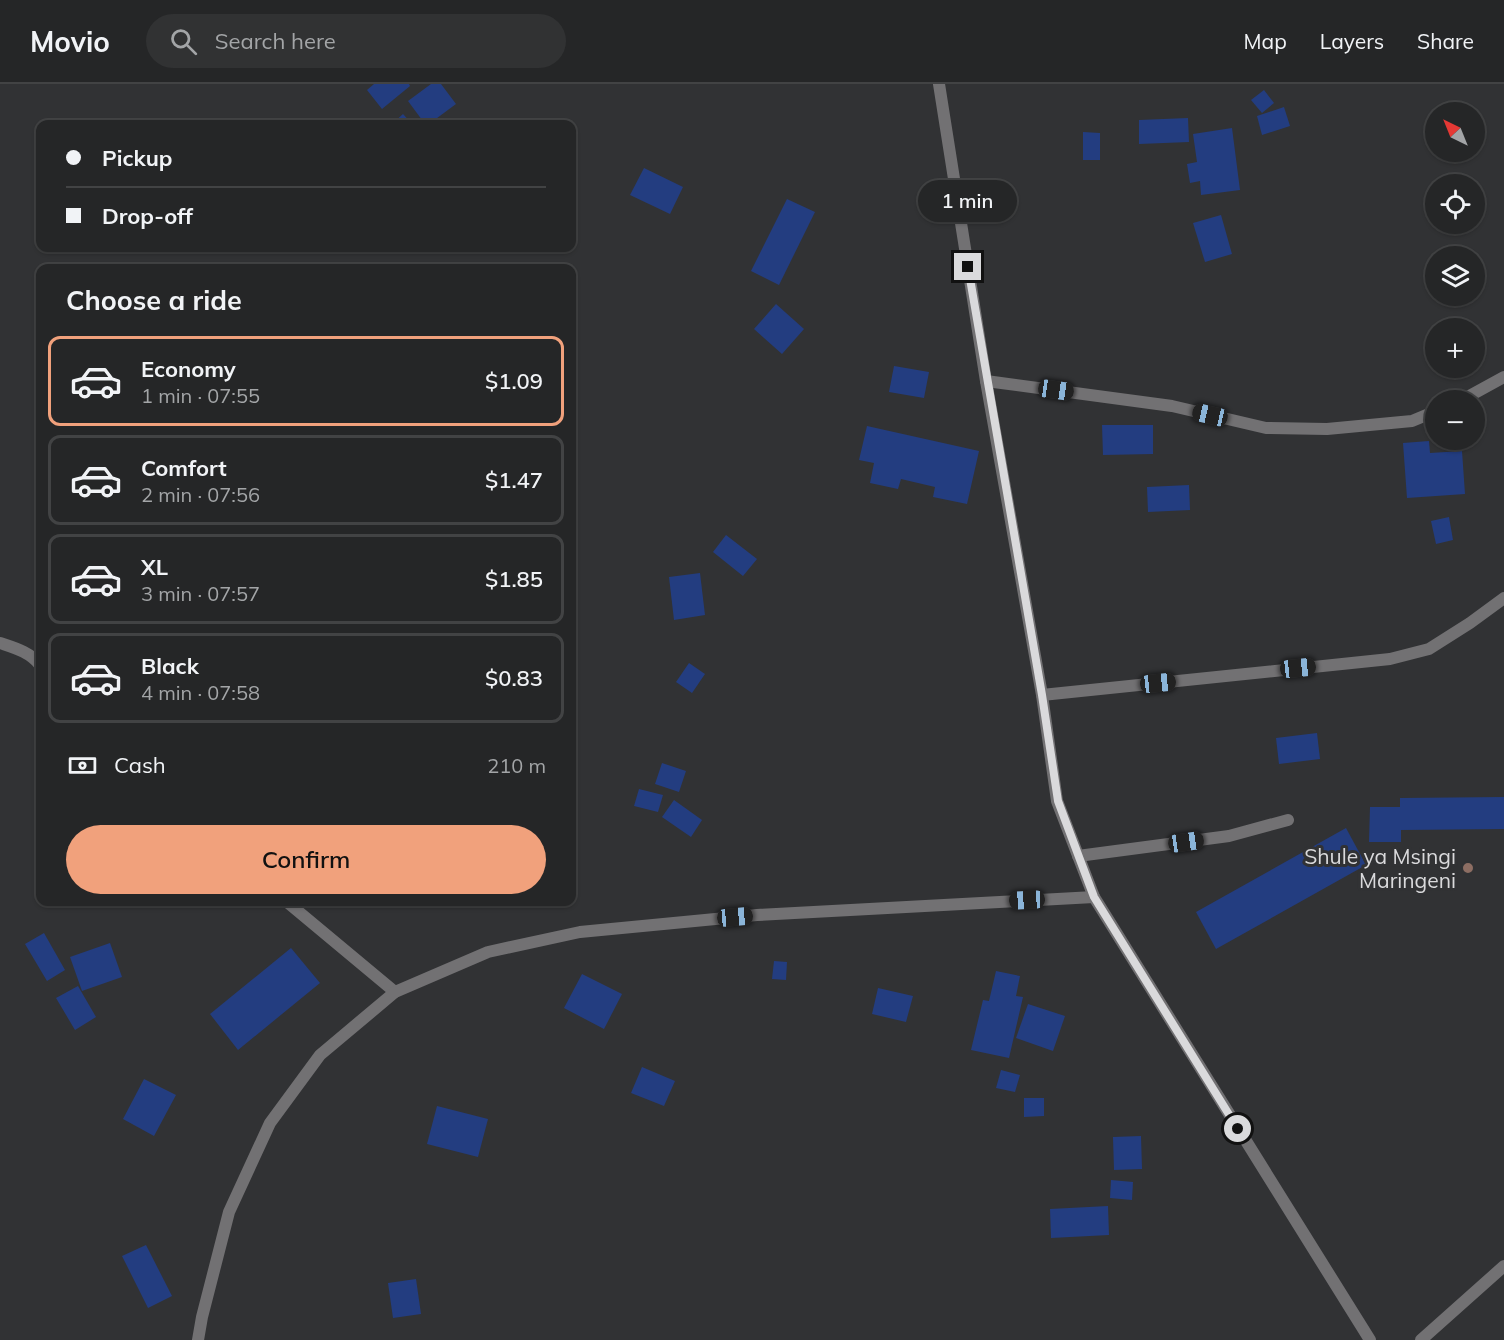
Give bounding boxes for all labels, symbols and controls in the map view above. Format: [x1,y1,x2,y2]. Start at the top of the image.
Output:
search box [146,14,566,68]
text: Movio [30,24,110,59]
icon: search [167,25,200,58]
text: Search here [215,27,336,55]
text: Map [1244,28,1287,54]
text: Layers [1320,28,1384,54]
text: Share [1417,28,1474,54]
north arrow [1425,102,1485,162]
map controls [1425,102,1485,450]
text: Pickup [102,144,172,172]
button: locate [1425,174,1485,234]
callout: 1 min [918,180,1018,222]
text: 1 min [942,188,993,213]
text: Drop-off [102,202,193,230]
button: layers [1425,246,1485,306]
route end [954,253,981,280]
text: Choose a ride [66,283,242,317]
button: + [1425,318,1485,378]
icon: car [69,354,123,408]
text: Economy [141,355,236,383]
text: $1.09 [485,367,543,395]
car [1037,379,1075,401]
text: 1 min · 07:55 [141,383,260,408]
button: − [1425,390,1485,450]
car [1190,402,1230,428]
icon: car [69,453,123,507]
text: Comfort [141,454,227,482]
text: $1.47 [485,466,543,494]
text: 2 min · 07:56 [141,482,260,507]
icon: car [69,552,123,606]
text: XL [141,553,168,581]
text: $1.85 [485,565,543,593]
text: 3 min · 07:57 [141,581,260,606]
icon: car [69,651,123,705]
text: Black [141,652,199,680]
car [1279,657,1317,679]
text: $0.83 [485,664,543,692]
car [1139,672,1177,694]
text: 4 min · 07:58 [141,680,260,705]
icon: cash [66,749,99,782]
text: Cash [114,751,166,779]
text: 210 m [487,753,546,778]
button: Confirm [66,825,546,894]
car [1167,831,1205,853]
place label: Shule ya Msingi Maringeni [1304,843,1456,893]
marker: Shule ya Msingi Maringeni [1461,861,1475,875]
car [1009,890,1045,910]
car [716,906,754,928]
route start [1224,1115,1251,1142]

